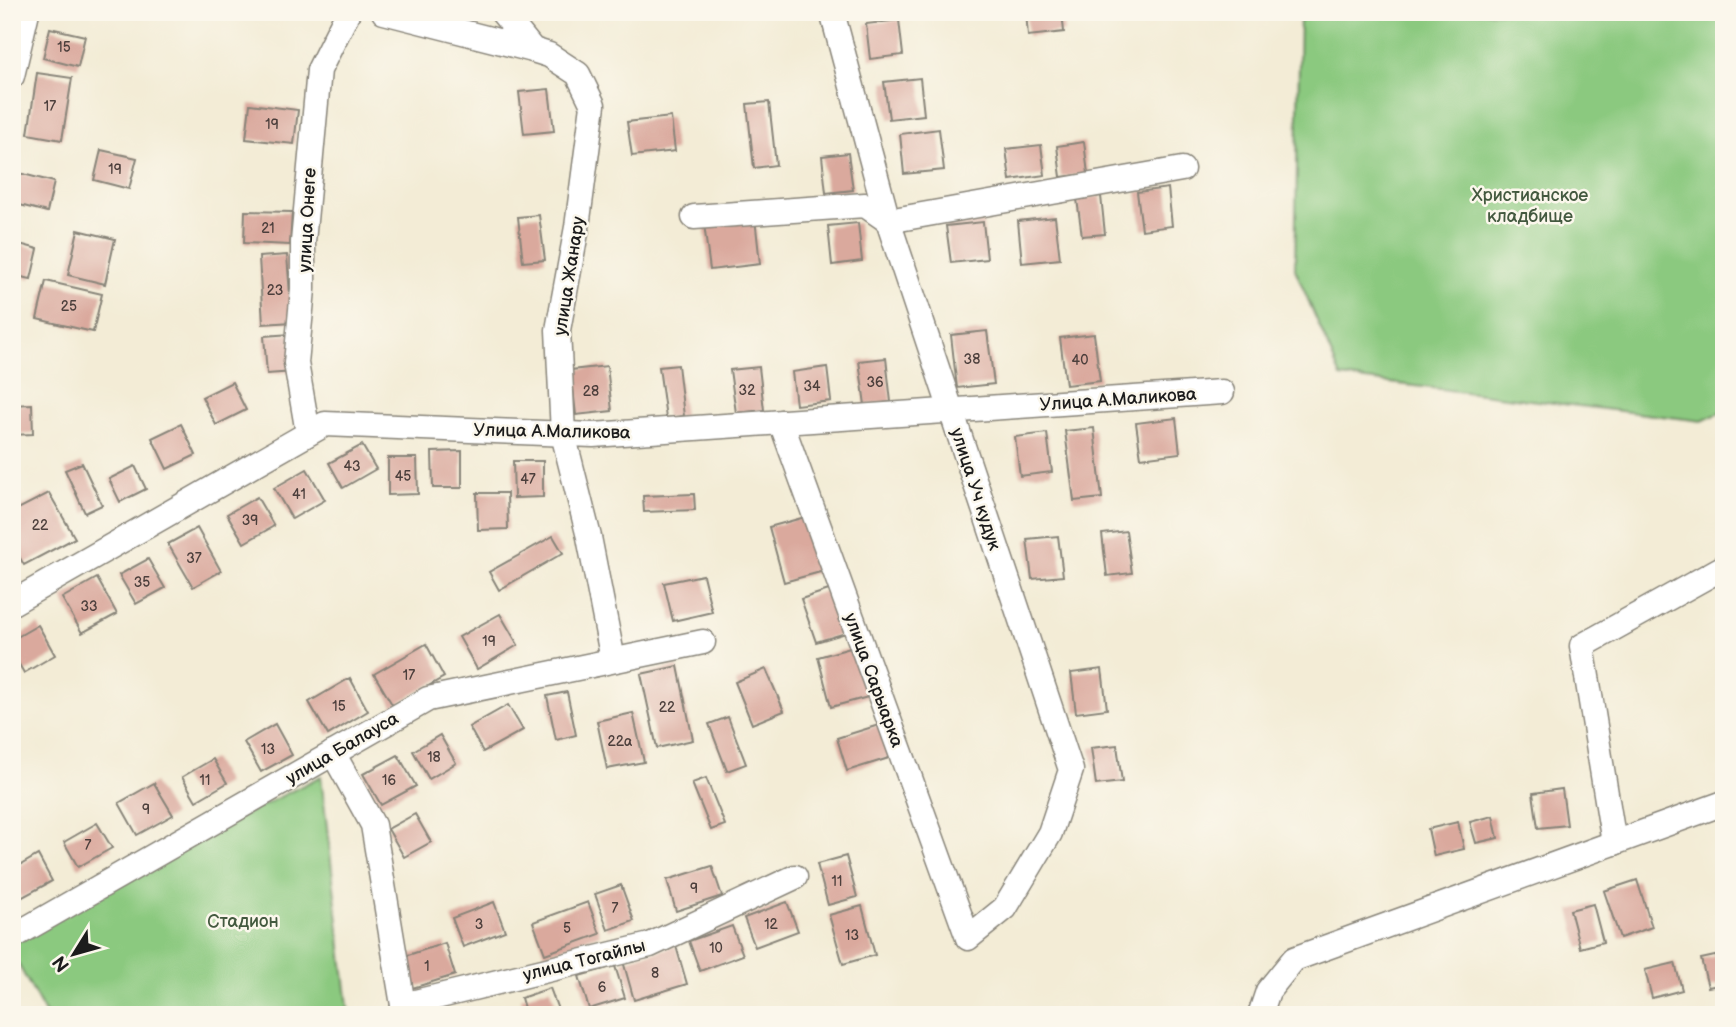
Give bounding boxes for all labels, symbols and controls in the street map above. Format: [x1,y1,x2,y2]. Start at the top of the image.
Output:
house number: 15 [57,39,71,56]
house number: 17 [44,98,56,115]
house number: 19 [265,116,279,133]
house number: 19 [108,161,122,178]
street label: улица Онеге [294,167,321,273]
park label: Христианское кладбище [1472,185,1588,227]
street label: улица Жанару [550,214,589,337]
house number: 21 [261,220,275,237]
house number: 23 [267,282,283,299]
house number: 25 [61,298,77,315]
house number: 38 [964,351,980,368]
house number: 40 [1072,352,1088,369]
house number: 36 [866,374,884,391]
house number: 34 [803,378,821,395]
house number: 32 [739,382,756,399]
house number: 28 [583,383,599,400]
street label: Улица А.Маликова [1039,384,1198,415]
street label: Улица А.Маликова [473,420,631,443]
street label: улица Уч кудук [946,425,1005,553]
house number: 43 [343,458,361,475]
house number: 45 [395,468,411,485]
house number: 47 [520,471,536,488]
house number: 41 [292,486,306,503]
house number: 39 [242,512,258,529]
house number: 22 [32,517,49,534]
house number: 37 [186,550,202,567]
house number: 35 [134,574,150,591]
house number: 33 [80,598,98,615]
street label: улица Сарыарка [840,610,908,750]
house number: 19 [482,633,496,650]
house number: 17 [403,667,415,684]
house number: 15 [332,698,346,715]
house number: 22 [659,699,676,716]
street label: улица Балауса [282,708,403,789]
house number: 22а [608,733,633,750]
house number: 13 [261,741,275,758]
house number: 18 [427,749,441,766]
house number: 11 [200,772,210,789]
house number: 16 [382,772,396,789]
house number: 9 [142,801,150,818]
house number: 7 [85,837,92,854]
house number: 11 [832,873,842,890]
house number: 9 [690,880,698,897]
house number: 7 [612,900,619,917]
park label: Стадион [207,911,279,932]
house number: 3 [475,916,483,933]
house number: 12 [764,916,779,933]
north arrow [38,918,108,988]
house number: 5 [563,920,571,937]
house number: 13 [845,927,859,944]
street label: улица Тогайлы [521,935,647,986]
house number: 10 [709,940,723,957]
text: N [48,951,75,976]
house number: 1 [424,958,430,975]
house number: 8 [651,965,659,982]
house number: 6 [598,979,607,996]

